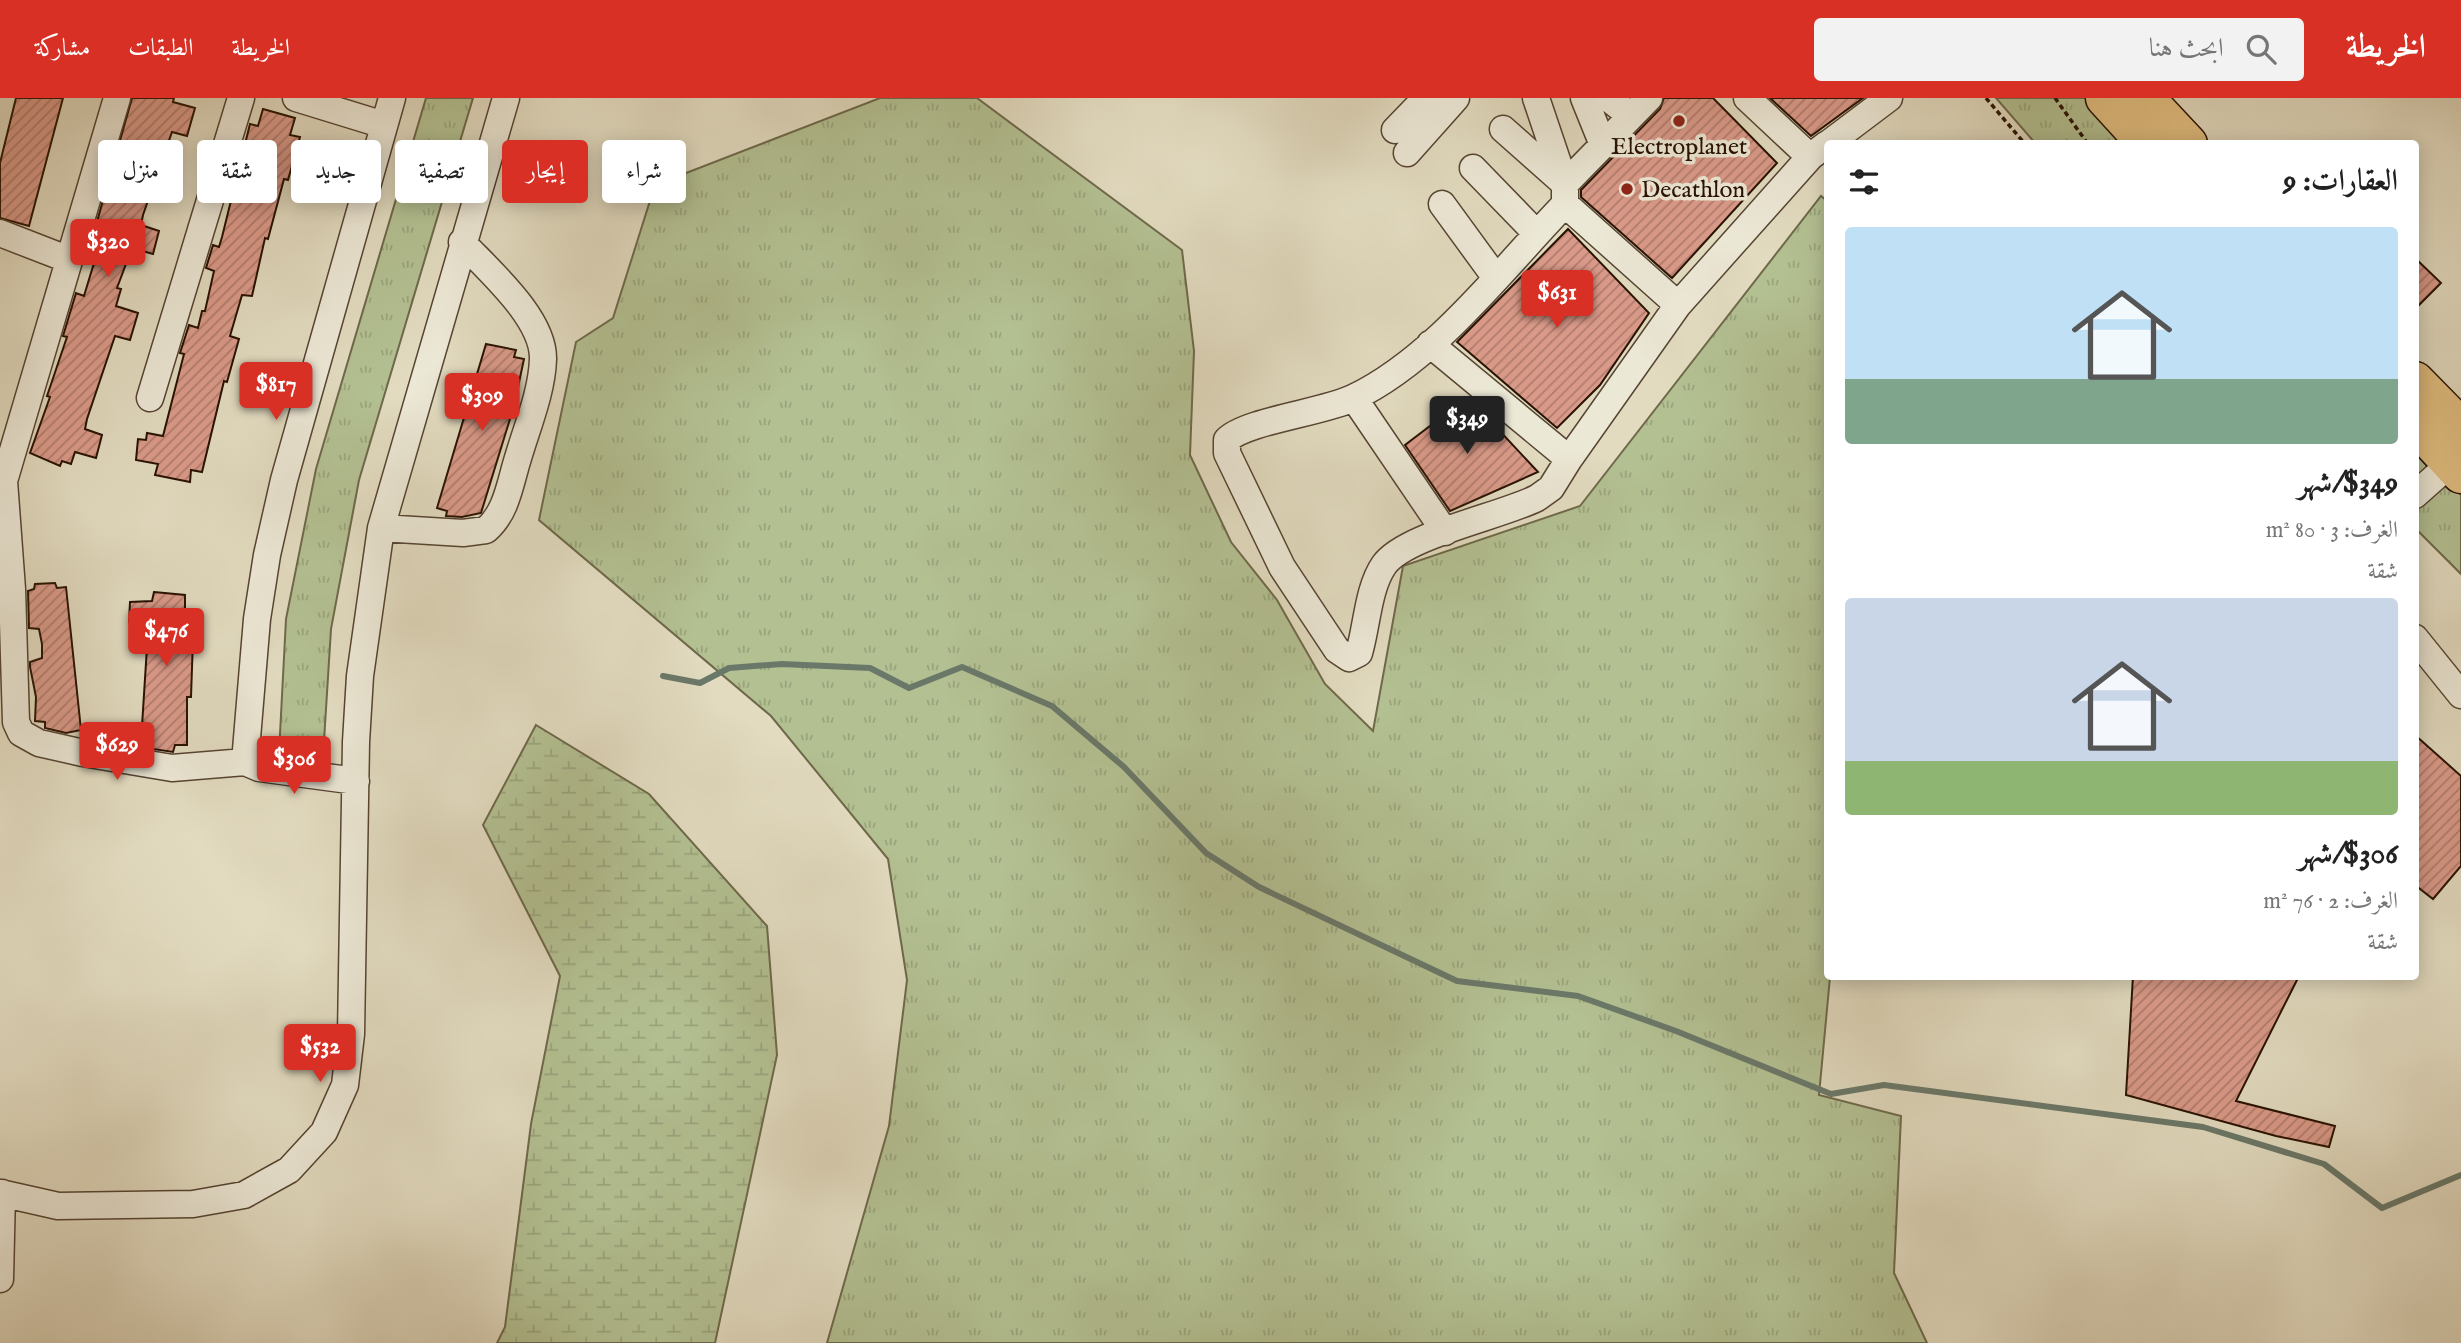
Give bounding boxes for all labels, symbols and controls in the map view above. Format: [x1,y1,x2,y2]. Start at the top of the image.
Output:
search box [1814,18,2304,81]
text: الخريطة [2346,27,2426,69]
icon: search [2242,30,2280,68]
text: ابحث هنا [2149,32,2224,65]
text: مشاركة [35,33,90,64]
text: الطبقات [128,33,194,64]
text: الخريطة [232,33,290,64]
marker: Electroplanet [1671,113,1687,129]
place label: Electroplanet [1611,132,1747,163]
chip: منزل [98,140,183,203]
chip: شقة [197,140,277,203]
chip: جديد [291,140,381,203]
chip: تصفية [395,140,488,203]
chip: إيجار [502,140,588,203]
chip: شراء [602,140,686,203]
icon: filters [1845,163,1883,201]
text: العقارات: 9 [2283,163,2398,201]
place label: Decathlon [1641,175,1745,206]
marker: Decathlon [1619,181,1635,197]
pin: $320 [67,220,149,279]
text: $320 [86,227,130,256]
pin: $631 [1516,271,1598,330]
icon: home [2059,272,2185,398]
text: $631 [1537,278,1577,307]
pin: $817 [235,362,317,422]
text: $817 [255,370,297,399]
pin: $309 [441,374,523,433]
text: $309 [461,381,503,410]
pin: $349 [1426,396,1508,456]
text: $349 [1446,404,1488,433]
text: $349/شهر [2298,465,2398,503]
text: الغرف: 3 · 80 m² [2266,516,2398,545]
text: شقة [2368,557,2398,586]
pin: $476 [125,608,207,668]
text: $476 [144,616,188,645]
icon: home [2059,643,2185,769]
pin: $629 [76,722,158,782]
text: $629 [95,730,139,759]
pin: $306 [253,736,335,796]
text: $306 [273,744,315,773]
text: $306/شهر [2298,836,2398,874]
text: الغرف: 2 · 76 m² [2263,887,2398,916]
text: شقة [2368,928,2398,957]
pin: $532 [279,1024,361,1084]
text: $532 [300,1032,340,1061]

